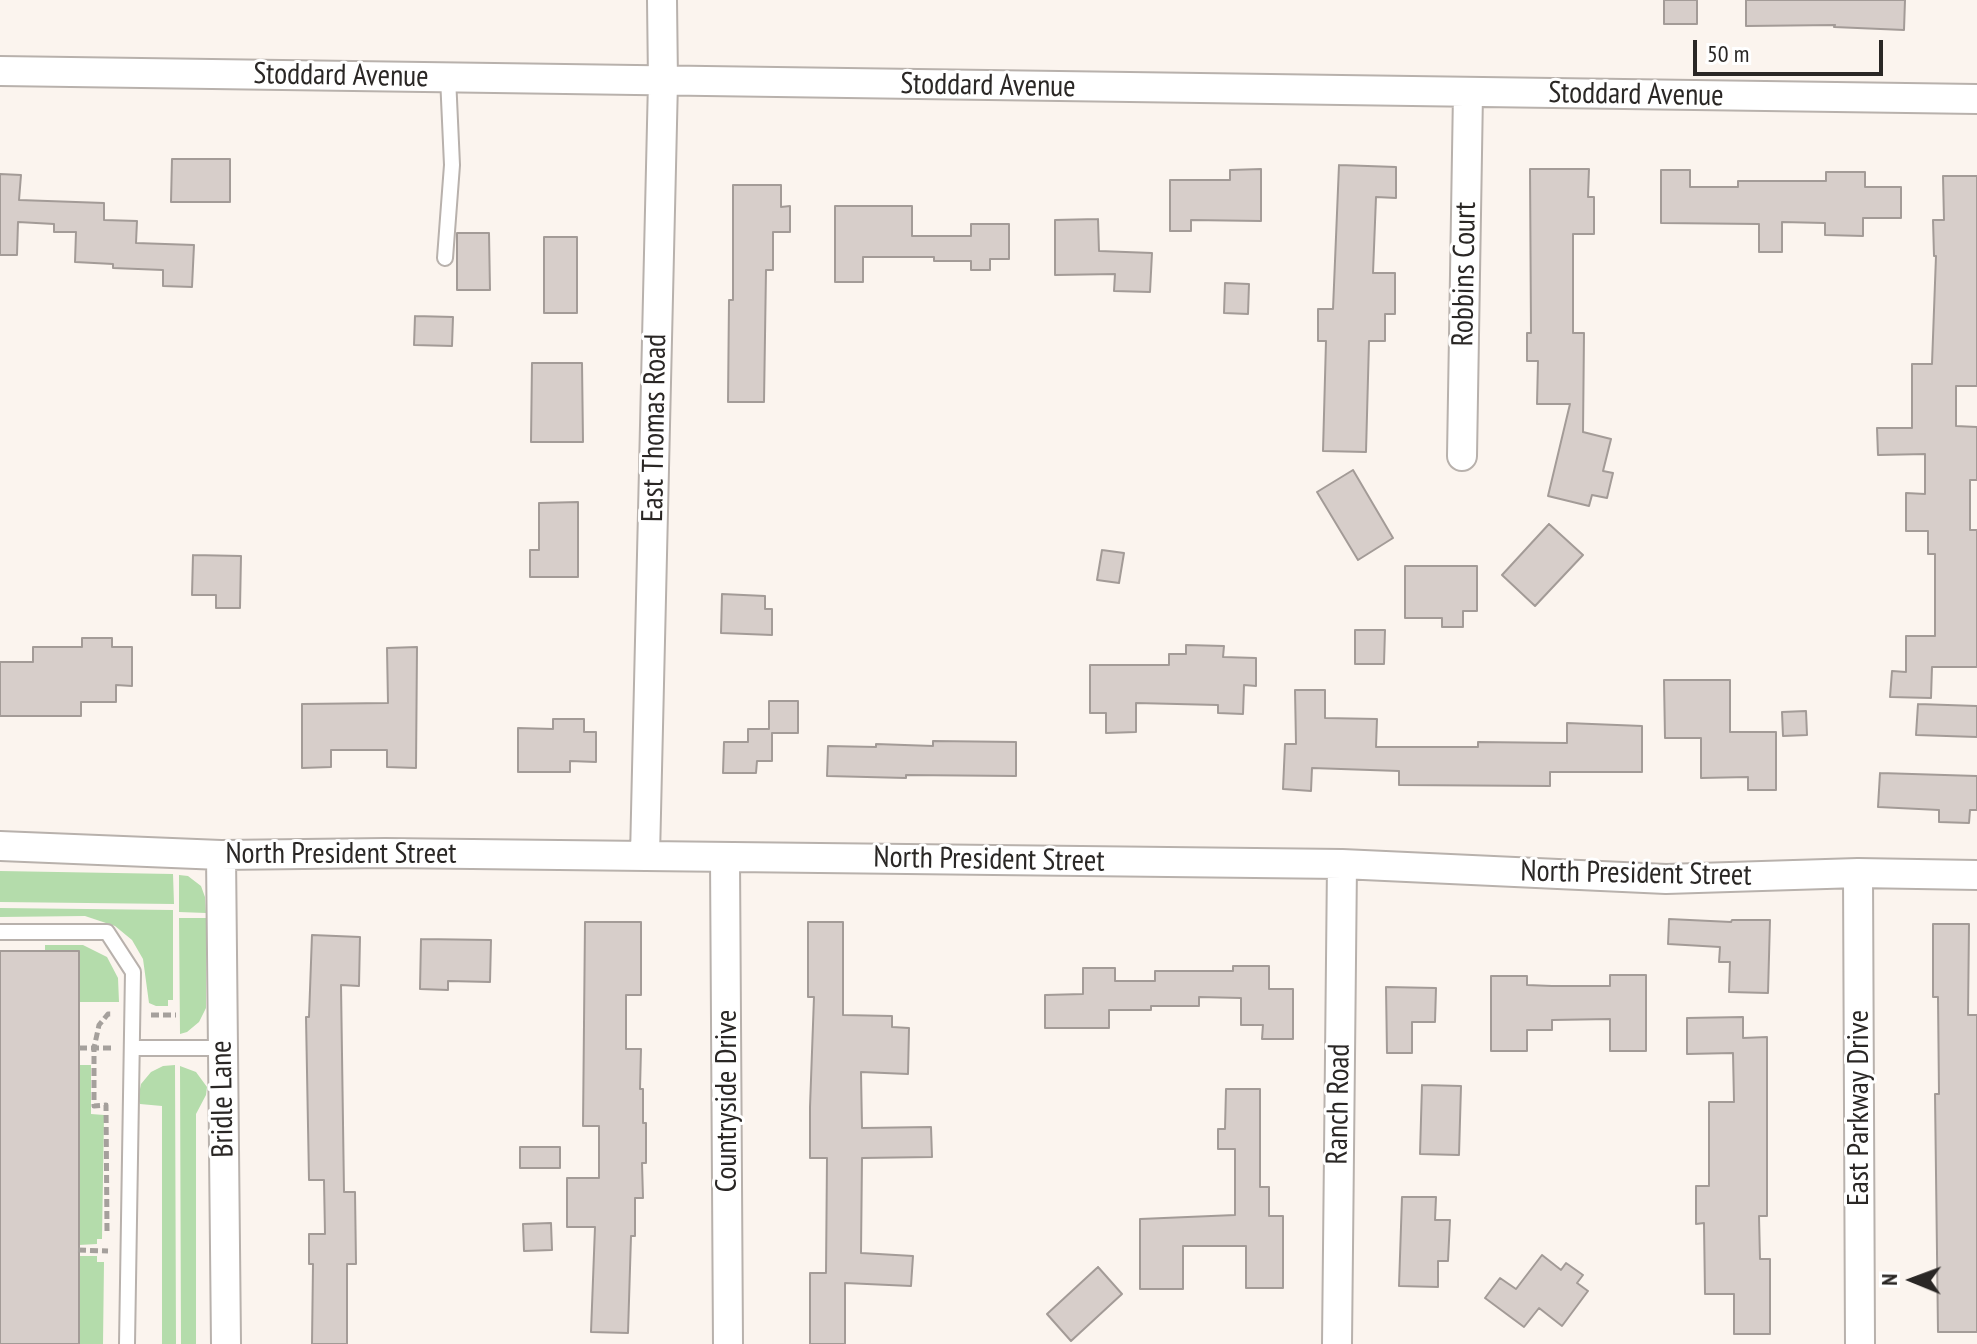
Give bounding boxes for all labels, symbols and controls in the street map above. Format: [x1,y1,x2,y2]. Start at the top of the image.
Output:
scale bar [1697,24,1887,74]
text: 50 m [1707,38,1749,69]
street label: Stoddard Avenue [253,56,429,96]
street label: Stoddard Avenue [900,66,1076,106]
street label: Stoddard Avenue [1548,75,1724,115]
street label: Robbins Court [1446,201,1484,347]
street label: East Thomas Road [635,334,675,522]
street label: North President Street [225,836,457,872]
street label: North President Street [873,840,1105,880]
street label: North President Street [1520,854,1752,894]
street label: Countryside Drive [709,1010,745,1192]
street label: East Parkway Drive [1841,1010,1877,1206]
street label: Bridle Lane [204,1040,242,1158]
street label: Ranch Road [1320,1043,1358,1165]
north arrow [1873,1240,1953,1320]
text: N [1875,1273,1903,1286]

